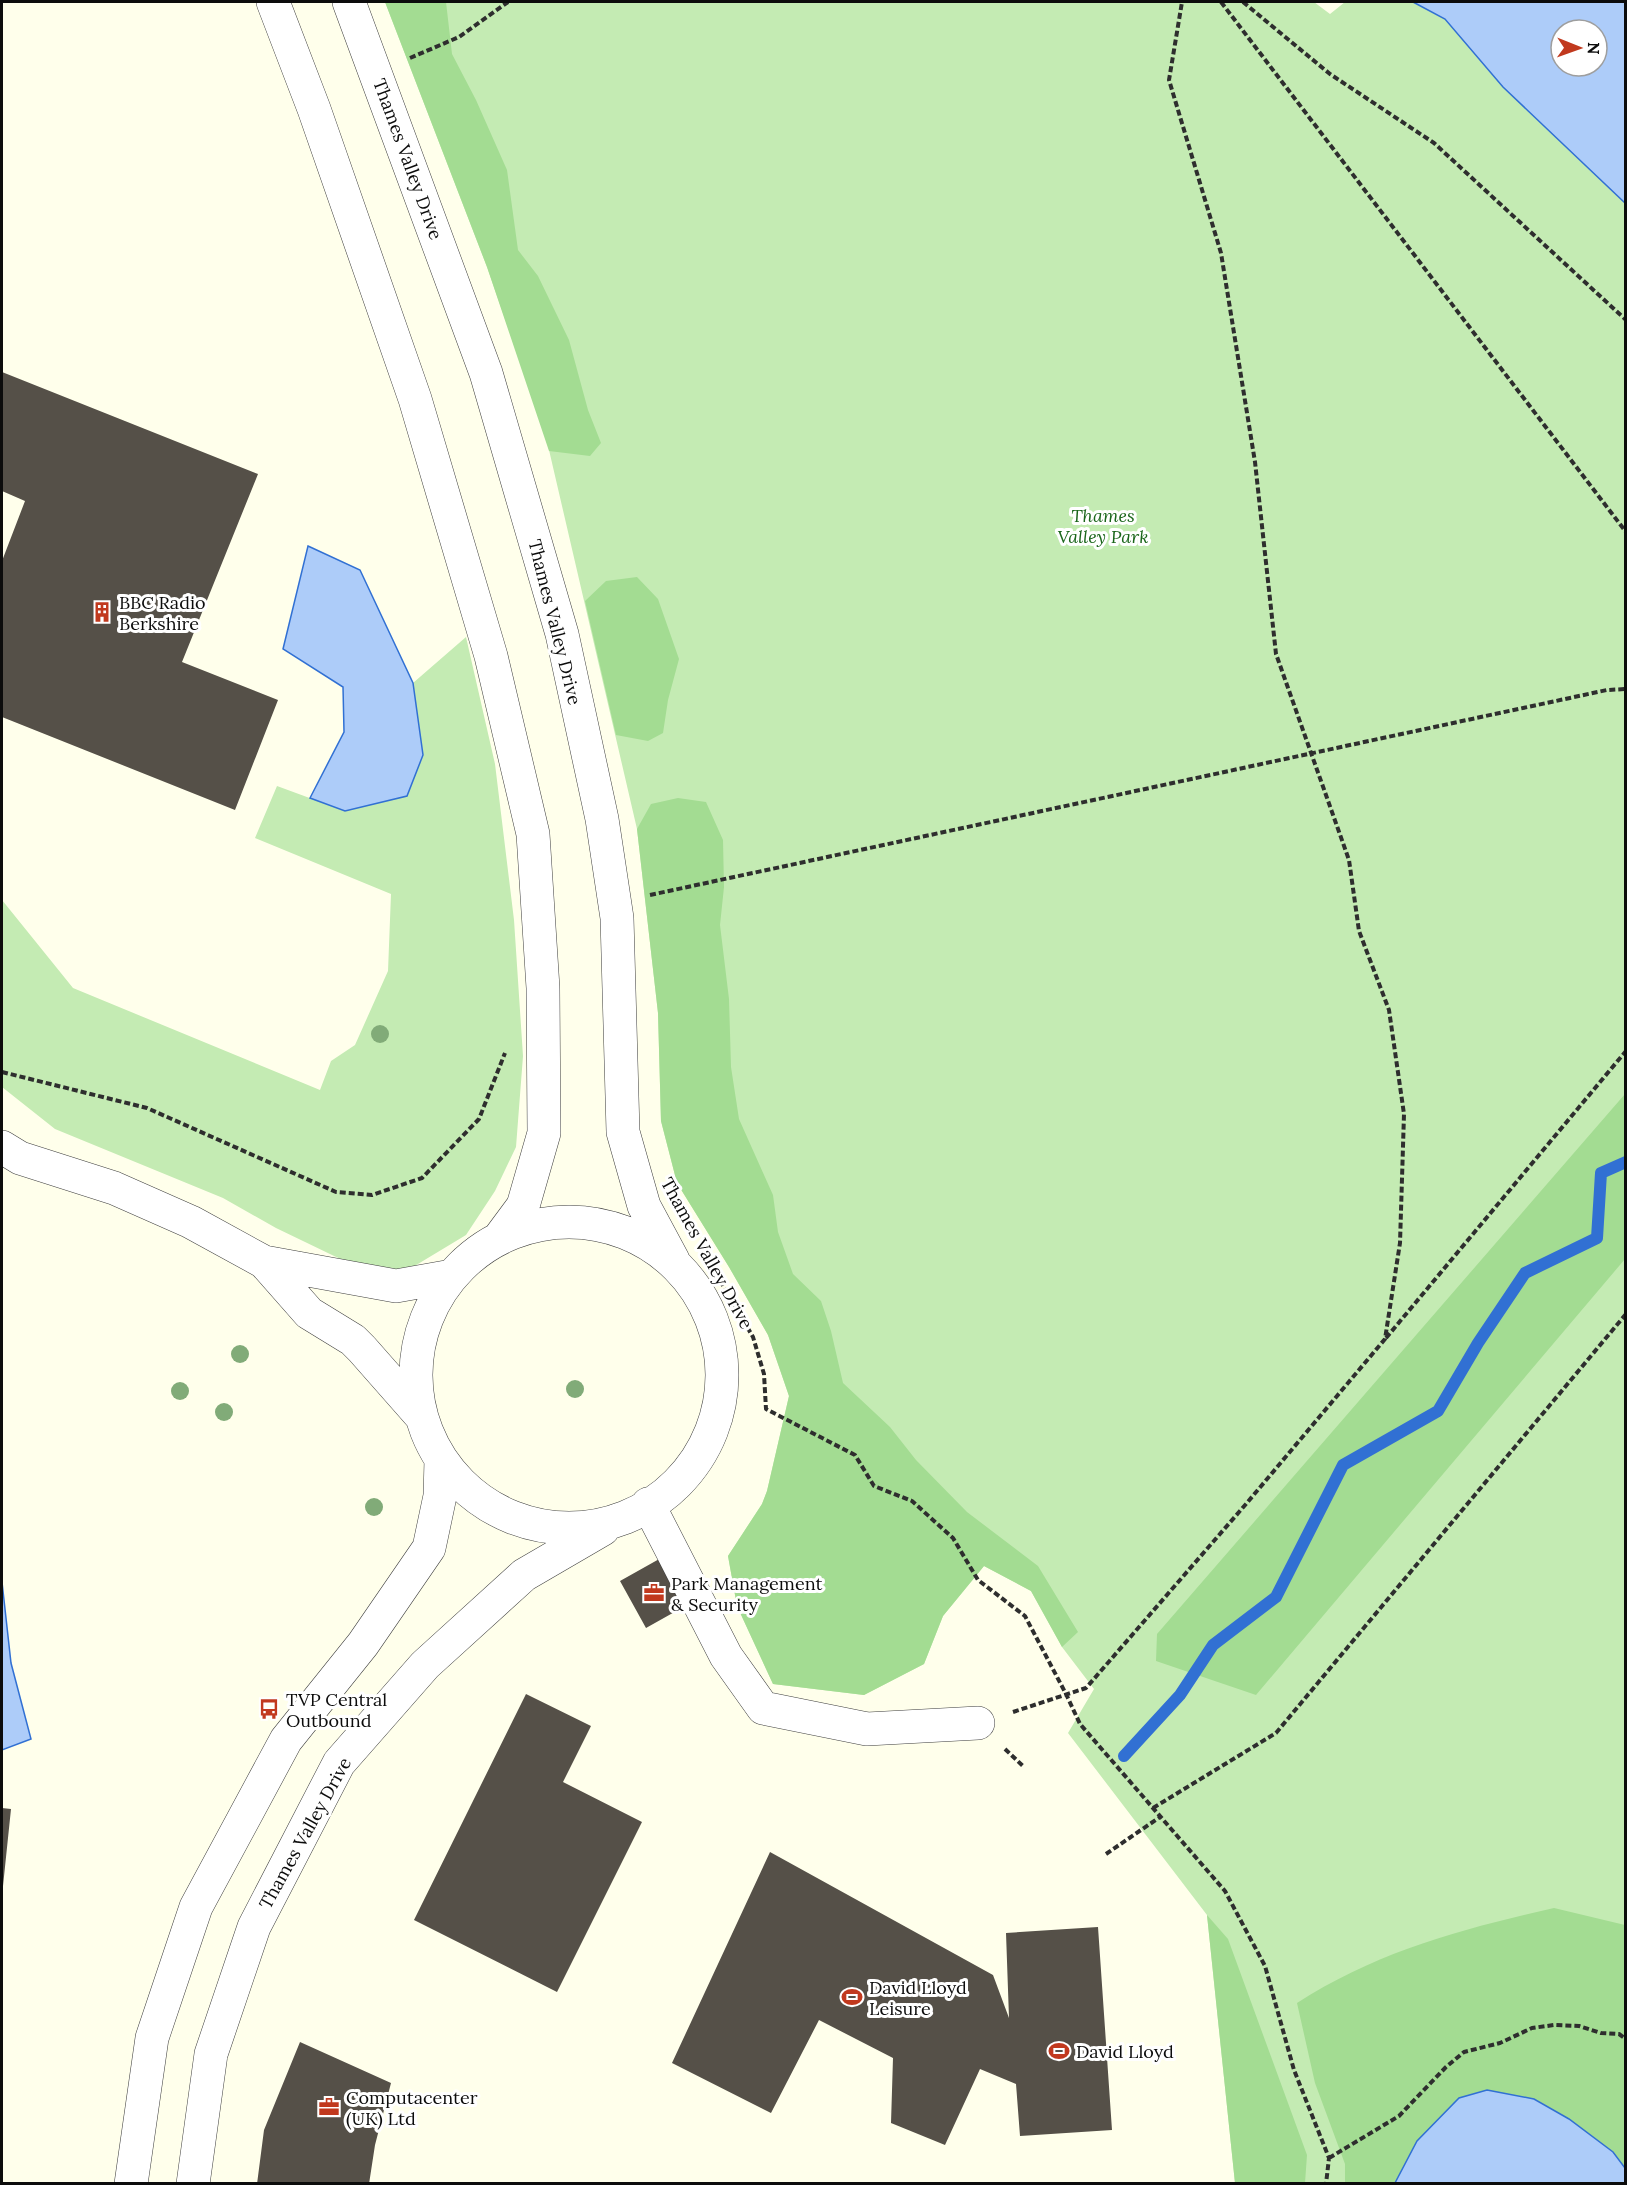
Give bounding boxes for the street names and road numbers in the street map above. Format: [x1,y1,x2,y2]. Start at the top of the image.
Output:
street label: Thames Valley Drive [368,75,448,243]
street label: Thames Valley Drive [523,537,587,707]
street label: Thames Valley Drive [656,1173,758,1333]
street label: Thames Valley Drive [254,1753,356,1913]

